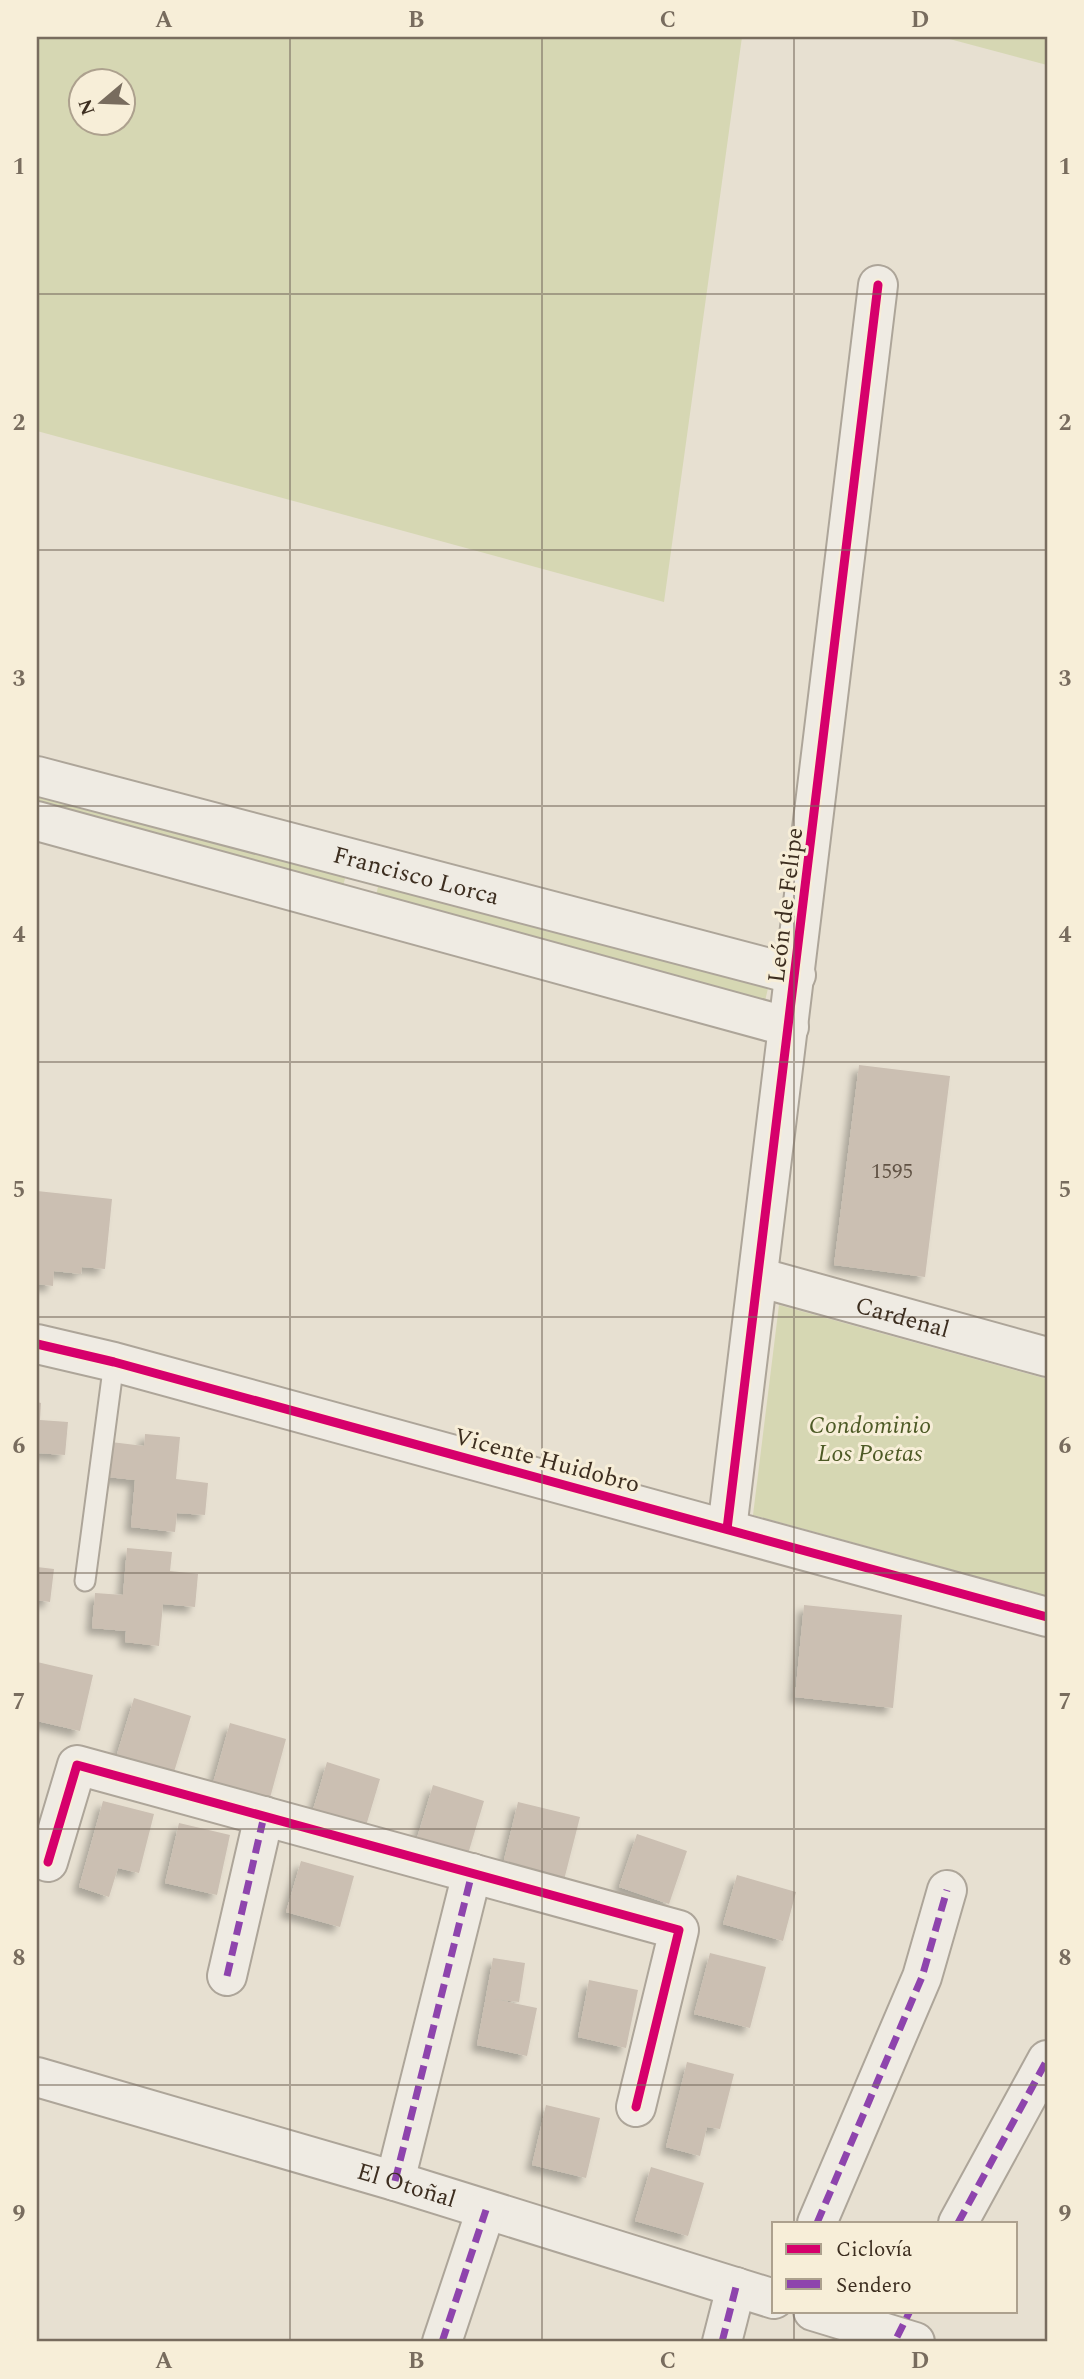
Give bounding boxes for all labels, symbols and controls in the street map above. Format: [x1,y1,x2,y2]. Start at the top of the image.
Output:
text: A [155,3,173,38]
text: B [408,3,424,38]
text: C [660,3,676,38]
text: D [911,3,929,38]
north arrow [66,66,136,136]
text: N [71,95,104,119]
text: 1 [13,150,25,185]
text: 1 [1059,150,1071,185]
text: 2 [13,406,26,441]
text: 2 [1059,406,1072,441]
text: 3 [13,662,26,697]
text: 3 [1059,662,1072,697]
street label: León de Felipe [759,825,813,985]
street label: Francisco Lorca [329,837,503,915]
text: 4 [13,918,26,953]
text: 4 [1059,918,1072,953]
house number: 1595 [871,1156,913,1188]
text: 5 [13,1173,25,1208]
text: 5 [1059,1173,1071,1208]
street label: Cardenal [851,1288,954,1348]
park label: Condominio Los Poetas [809,1408,931,1472]
street label: Vicente Huidobro [450,1419,644,1503]
text: 6 [13,1429,26,1464]
text: 6 [1059,1429,1072,1464]
text: 7 [13,1685,25,1720]
text: 7 [1059,1685,1071,1720]
text: 8 [13,1941,25,1976]
text: 8 [1059,1941,1071,1976]
street label: El Otoñal [352,2154,460,2218]
text: 9 [13,2197,26,2232]
text: 9 [1059,2197,1072,2232]
legend [772,2222,1018,2312]
text: Ciclovía [836,2234,913,2266]
text: Sendero [836,2270,912,2302]
text: A [155,2344,173,2379]
text: B [408,2344,424,2379]
text: C [660,2344,676,2379]
text: D [911,2344,929,2379]

